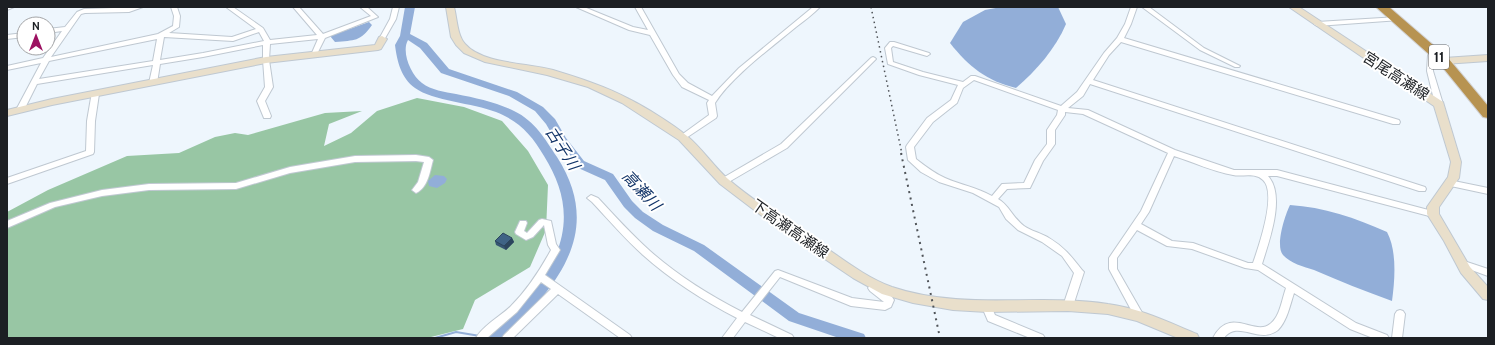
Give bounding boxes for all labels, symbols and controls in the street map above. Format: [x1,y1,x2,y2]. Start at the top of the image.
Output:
north arrow [16,16,56,56]
text: N [32,19,40,33]
road number: 11 [1429,45,1449,69]
street label: 宮尾高瀬線 [1360,48,1432,104]
water label: 古子川 [542,123,585,175]
water label: 高瀬川 [618,166,666,216]
street label: 下高瀬高瀬線 [748,196,832,262]

